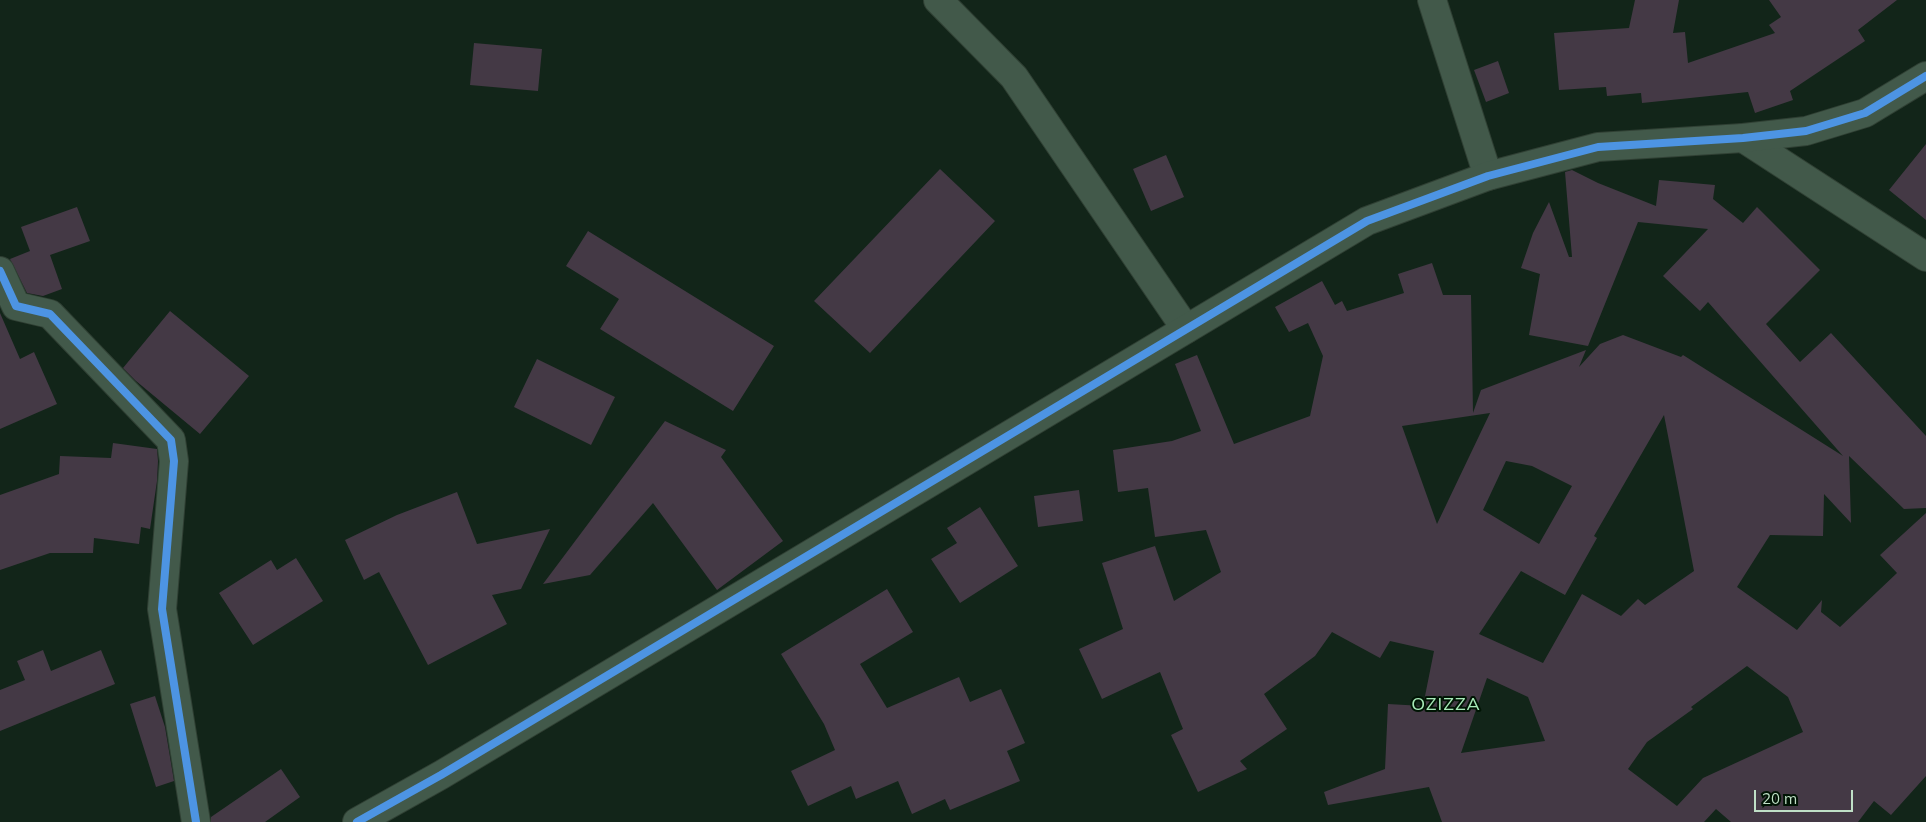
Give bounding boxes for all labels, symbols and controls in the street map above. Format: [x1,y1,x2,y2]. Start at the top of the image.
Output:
district label: OZIZZA [1410,694,1482,716]
scale bar [1756,780,1855,812]
text: 20 m [1762,789,1797,808]

